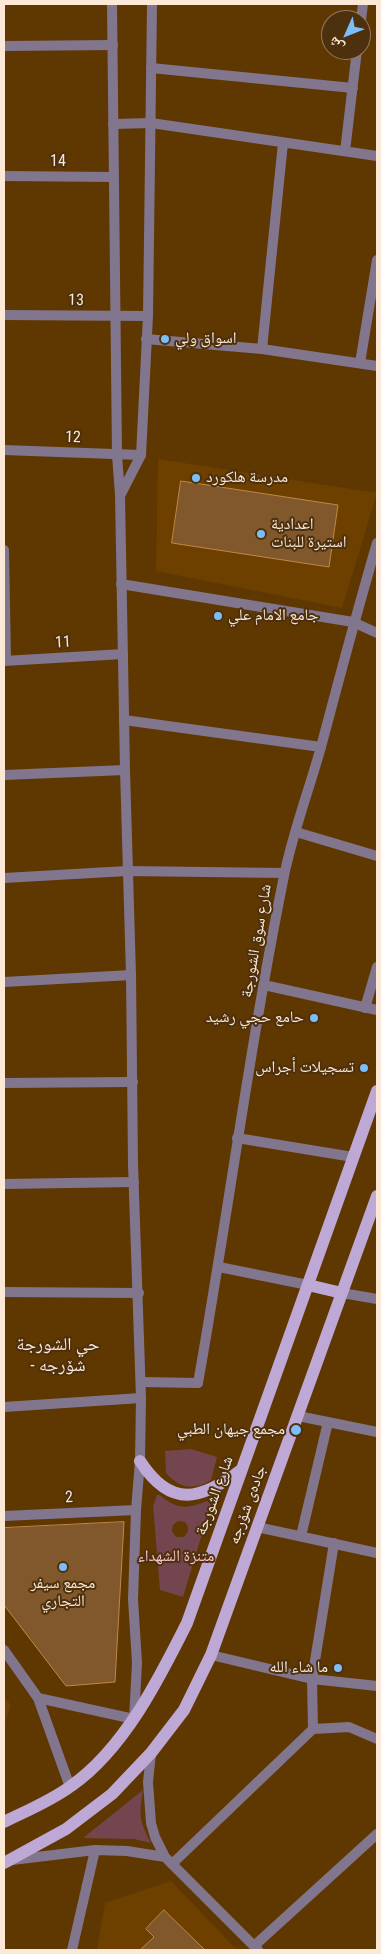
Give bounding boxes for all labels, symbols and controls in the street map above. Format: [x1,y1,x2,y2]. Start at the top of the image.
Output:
north arrow [321,10,371,60]
text: ش [325,34,347,56]
street label: 14 [50,152,66,172]
street label: 13 [68,291,84,311]
place label: اسواق ولي [175,329,237,349]
marker: اسواق ولي [159,333,171,345]
street label: 12 [65,428,81,448]
place label: مدرسة هلكورد [206,468,288,488]
marker: مدرسة هلكورد [190,472,202,484]
place label: اعدادية استيرة للبنات [271,515,347,553]
marker: اعدادية استيرة للبنات [255,528,267,540]
place label: جامع الامام علي [228,606,319,626]
marker: جامع الامام علي [212,610,224,622]
street label: 11 [55,633,71,653]
street label: شارع سوق الشورجة [238,883,276,999]
place label: حامع حجي رشيد [206,1008,304,1028]
marker: حامع حجي رشيد [308,1012,320,1024]
place label: تسجيلات أجراس [255,1058,354,1078]
marker: تسجيلات أجراس [358,1062,370,1074]
district label: حي الشورجة - شۆرجە [17,1334,99,1376]
place label: مجمع جيهان الطبي [177,1420,285,1440]
marker: مجمع جيهان الطبي [289,1423,303,1437]
street label: شارع الشورجة [192,1454,238,1538]
street label: جادەی شۆرجە [225,1463,271,1547]
street label: 2 [65,1488,73,1508]
park label: متنزة الشهداء [138,1547,214,1567]
marker: مجمع سيفر التجاري [57,1561,69,1573]
place label: مجمع سيفر التجاري [31,1574,95,1612]
place label: ما شاء الله [269,1658,328,1678]
marker: ما شاء الله [332,1662,344,1674]

